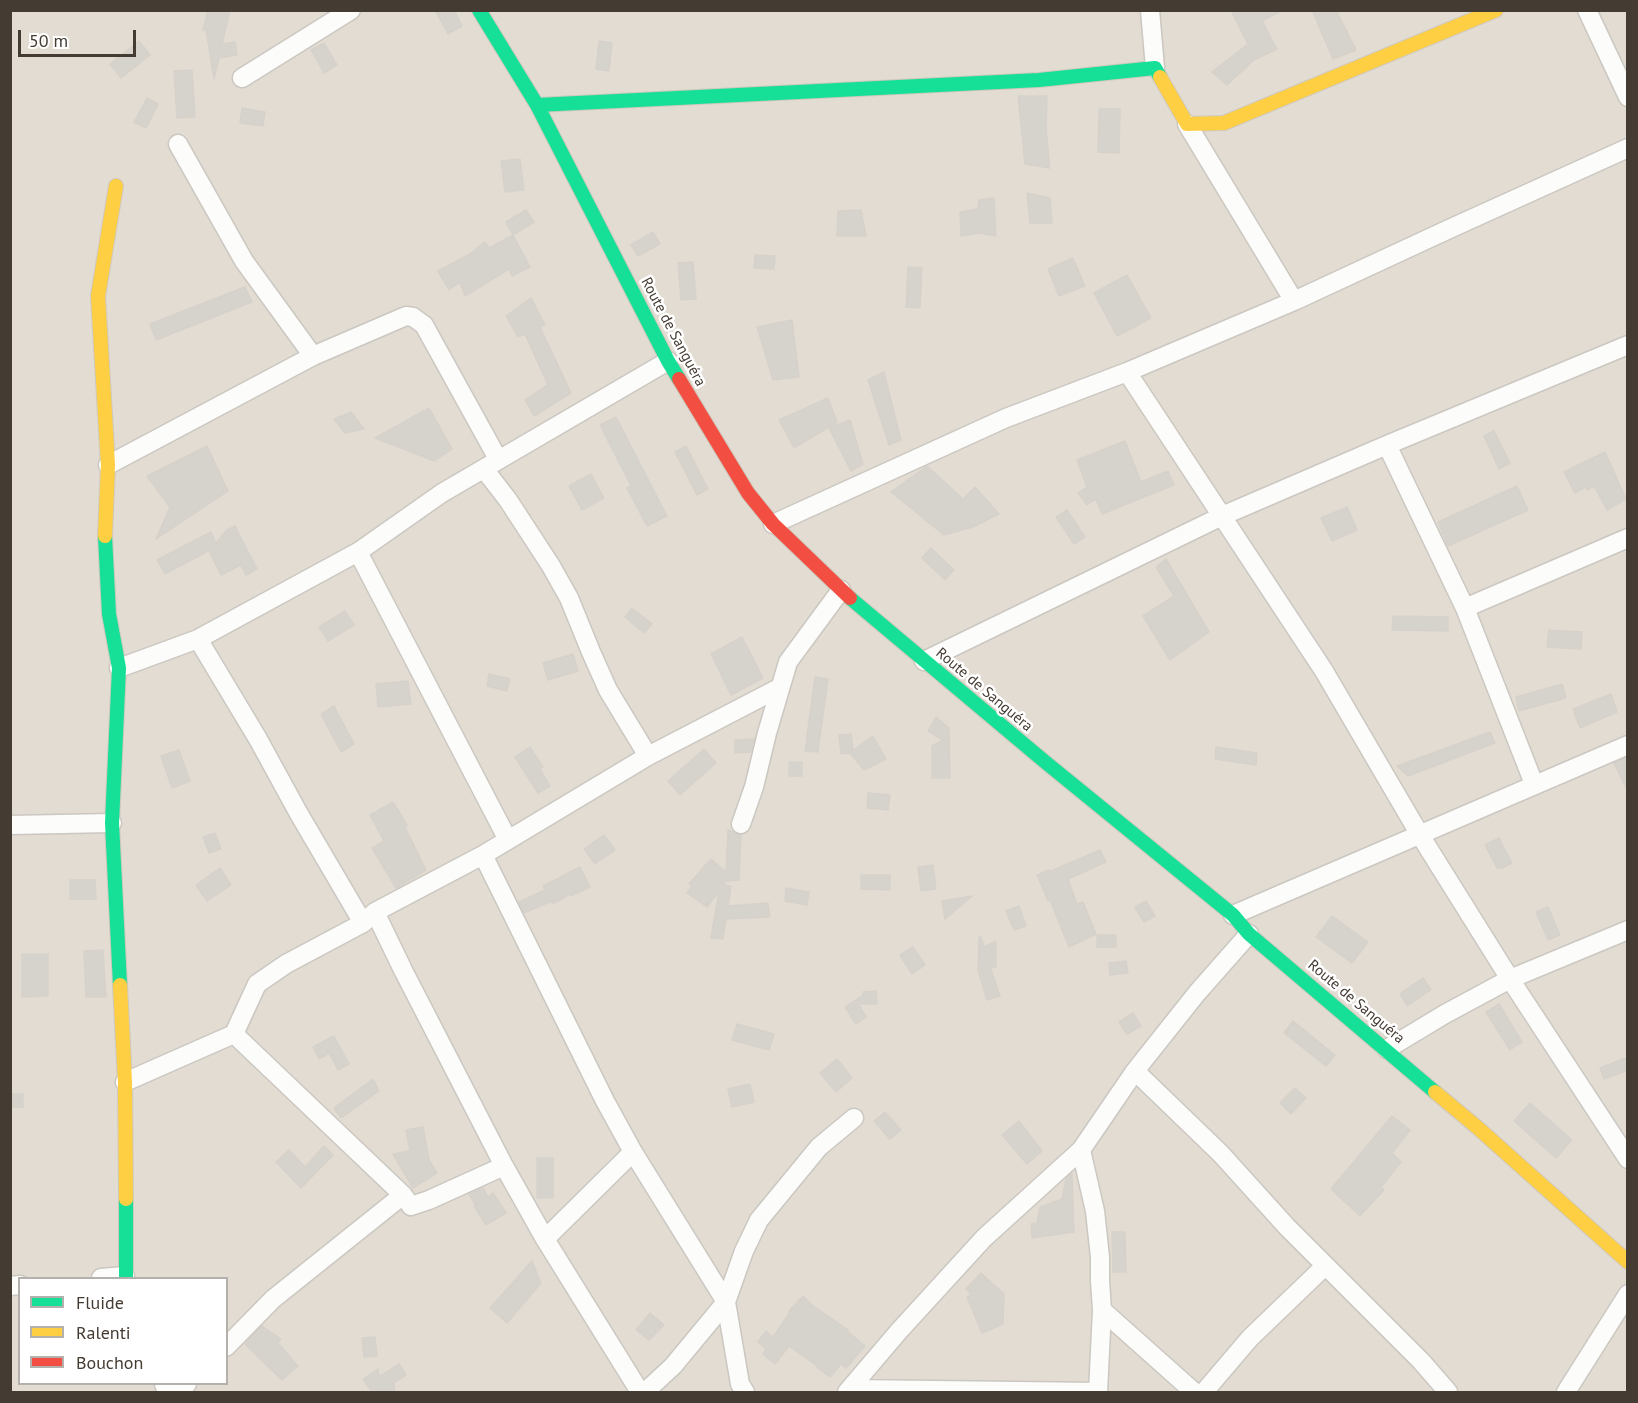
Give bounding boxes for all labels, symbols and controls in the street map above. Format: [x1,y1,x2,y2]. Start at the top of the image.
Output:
scale bar [21,18,140,56]
text: 50 m [29,29,68,52]
street label: Route de Sanguéra [637,275,709,389]
street label: Route de Sanguéra [932,644,1036,736]
street label: Route de Sanguéra [1304,956,1408,1048]
legend [18,1277,228,1385]
text: Fluide [76,1291,124,1314]
text: Ralenti [76,1321,131,1344]
text: Bouchon [76,1351,143,1374]

